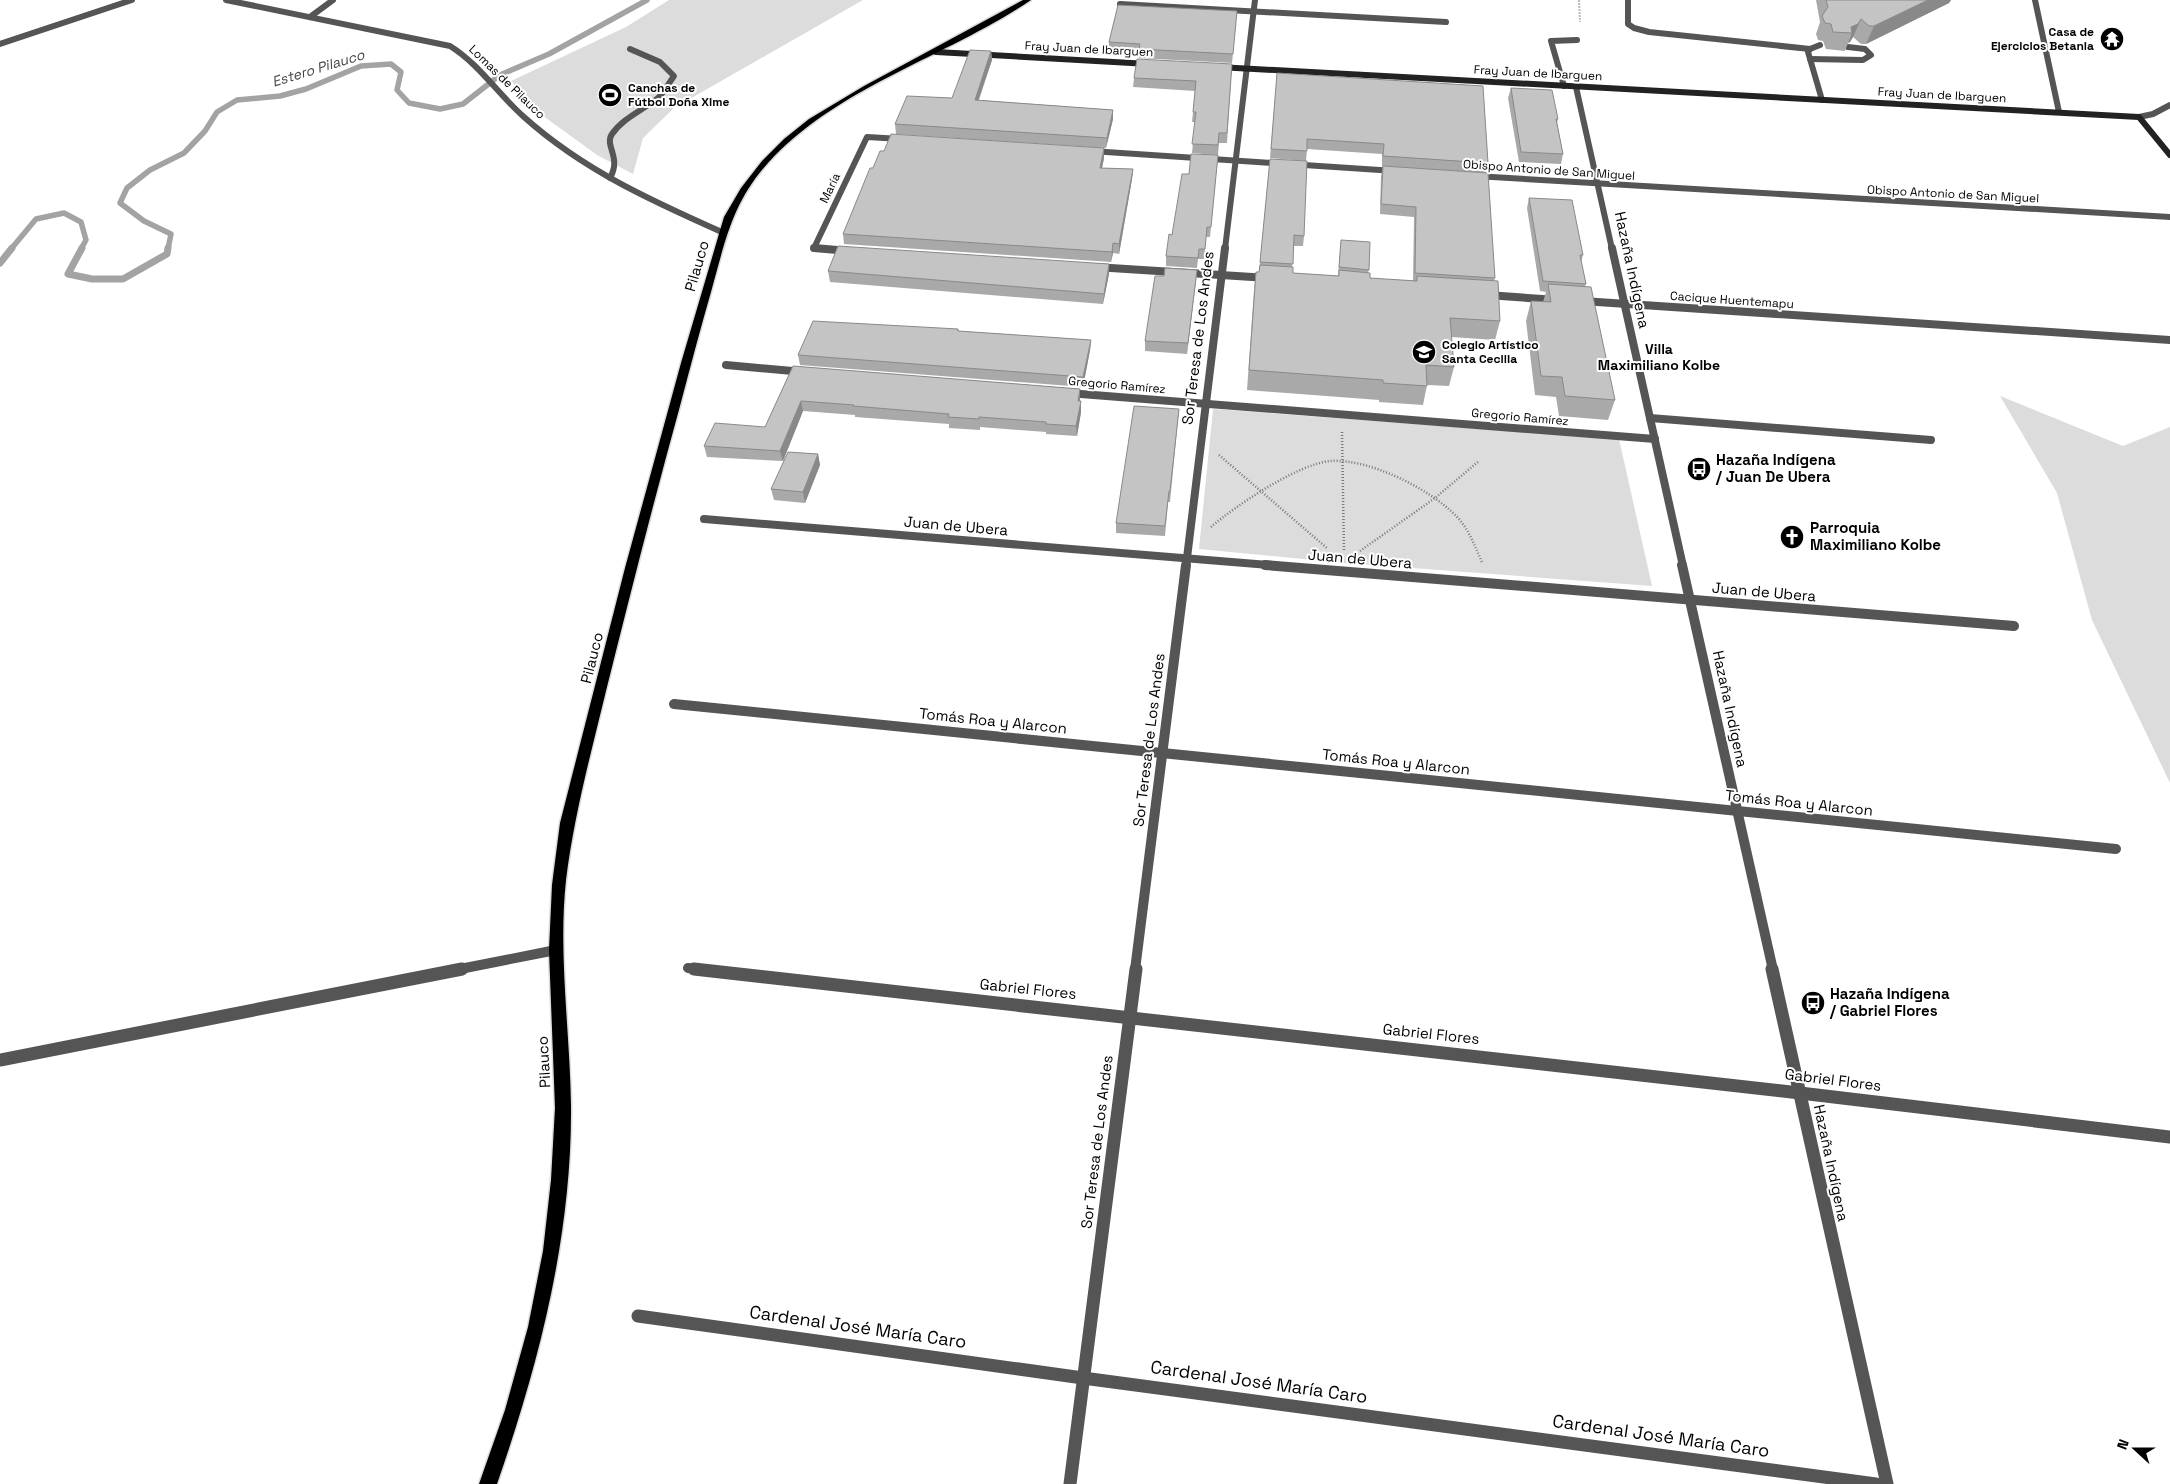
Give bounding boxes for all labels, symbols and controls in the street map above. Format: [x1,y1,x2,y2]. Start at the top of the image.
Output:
place label: Casa de Ejercicios Betania [1991,24,2094,54]
temple icon: Casa de Ejercicios Betania [2099,26,2125,52]
street label: Fray Juan de Ibarguen [1024,38,1154,60]
street label: Lomas de Pilauco [465,41,549,123]
water label: Estero Pilauco [270,45,367,91]
street label: Fray Juan de Ibarguen [1473,62,1603,84]
place label: Canchas de Fútbol Doña Xime [628,80,729,110]
sports icon: Canchas de Fútbol Doña Xime [597,82,623,108]
street label: Fray Juan de Ibarguen [1877,84,2007,106]
street label: Obispo Antonio de San Miguel [1462,156,1636,184]
street label: María [816,170,844,206]
street label: Obispo Antonio de San Miguel [1867,182,2039,206]
street label: Hazaña Indígena [1611,210,1654,330]
street label: Pilauco [680,238,713,294]
street label: Sor Teresa de Los Andes [1177,250,1218,426]
street label: Cacique Huentemapu [1670,288,1794,312]
place label: Colegio Artístico Santa Cecilia [1442,337,1539,367]
school or university icon: Colegio Artístico Santa Cecilia [1411,339,1437,365]
district label: Villa Maximiliano Kolbe [1598,340,1720,374]
street label: Gregorio Ramírez [1068,373,1166,397]
street label: Gregorio Ramírez [1471,405,1569,429]
place label: Hazaña Indígena / Juan De Ubera [1715,450,1836,486]
bus stop icon: Hazaña Indígena / Juan De Ubera [1686,456,1712,482]
street label: Juan de Ubera [903,511,1009,540]
place label: Parroquia Maximiliano Kolbe [1810,518,1941,554]
church icon: Parroquia Maximiliano Kolbe [1779,524,1805,550]
street label: Juan de Ubera [1307,544,1413,573]
street label: Juan de Ubera [1711,577,1817,606]
street label: Pilauco [576,630,607,686]
street label: Hazaña Indígena [1709,649,1752,769]
street label: Sor Teresa de Los Andes [1128,652,1169,828]
street label: Tomás Roa y Alarcon [918,703,1068,738]
street label: Tomás Roa y Alarcon [1321,744,1471,779]
street label: Tomás Roa y Alarcon [1724,785,1874,820]
street label: Gabriel Flores [979,974,1077,1003]
place label: Hazaña Indígena / Gabriel Flores [1829,984,1950,1020]
bus stop icon: Hazaña Indígena / Gabriel Flores [1800,990,1826,1016]
street label: Gabriel Flores [1382,1019,1480,1048]
street label: Pilauco [533,1035,554,1089]
street label: Sor Teresa de Los Andes [1076,1054,1117,1230]
street label: Gabriel Flores [1784,1064,1883,1095]
street label: Hazaña Indígena [1810,1103,1853,1223]
street label: Cardenal José María Caro [748,1300,968,1353]
street label: Cardenal José María Caro [1149,1355,1369,1408]
street label: Cardenal José María Caro [1551,1409,1771,1462]
north arrow [2110,1424,2160,1474]
text: N [2113,1437,2133,1452]

